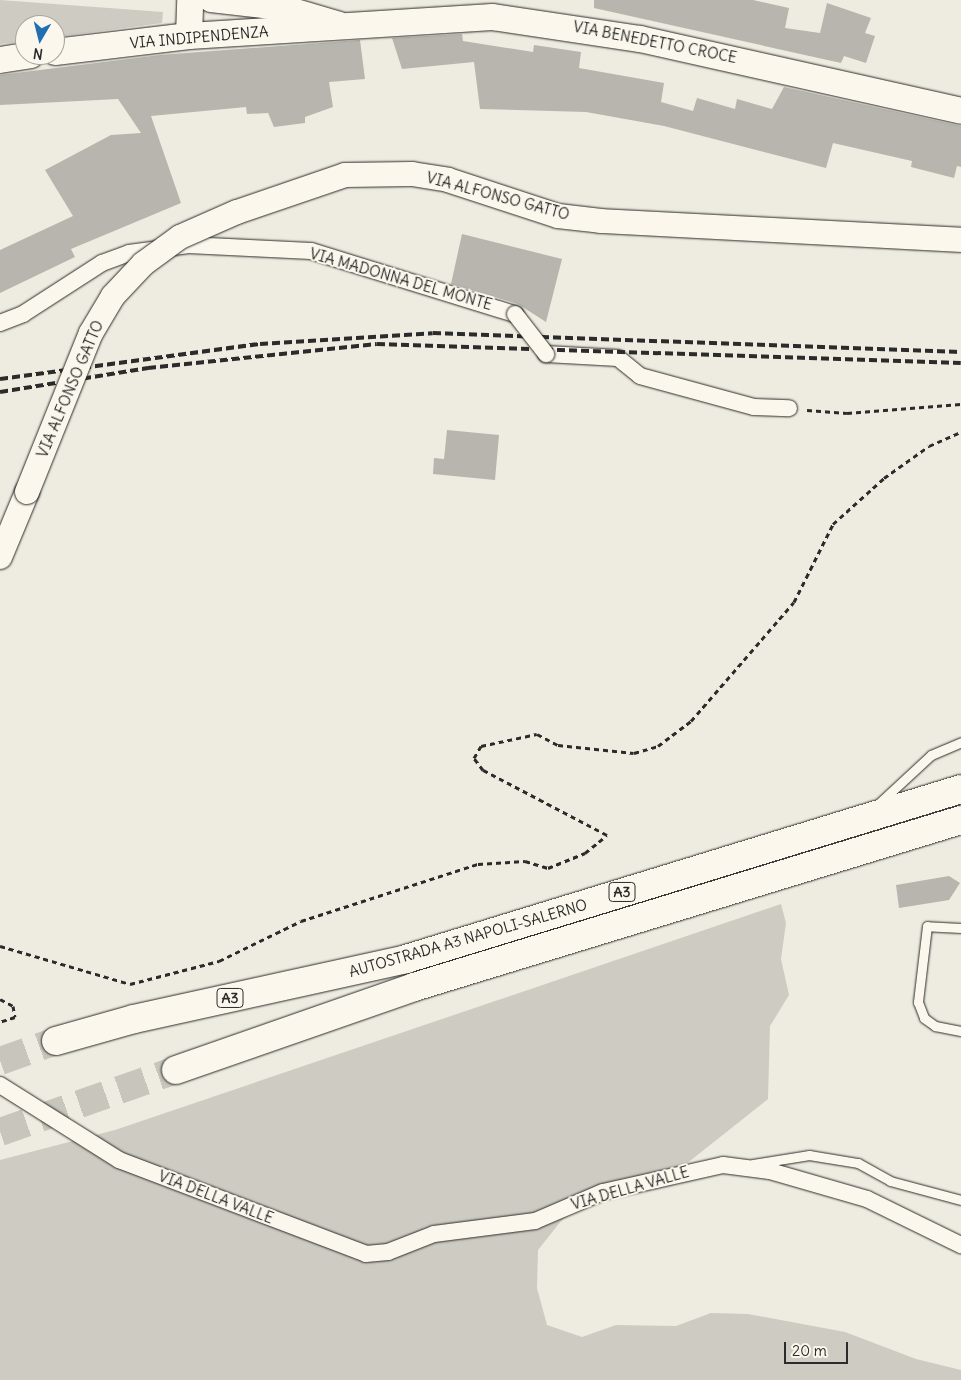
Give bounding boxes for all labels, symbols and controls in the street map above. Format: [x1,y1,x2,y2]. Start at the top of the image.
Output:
north arrow [15,15,65,65]
street label: VIA BENEDETTO CROCE [572,17,738,67]
street label: VIA INDIPENDENZA [129,22,269,52]
text: N [32,44,44,63]
street label: VIA ALFONSO GATTO [424,168,572,224]
street label: VIA MADONNA DEL MONTE [308,244,494,314]
street label: VIA ALFONSO GATTO [33,318,107,460]
road number: A3 [608,880,636,904]
street label: AUTOSTRADA A3 NAPOLI-SALERNO [347,895,589,981]
road number: A3 [216,986,244,1010]
street label: VIA DELLA VALLE [569,1163,691,1213]
street label: VIA DELLA VALLE [156,1167,276,1227]
scale bar [786,1332,850,1364]
text: 20 m [792,1341,827,1360]

